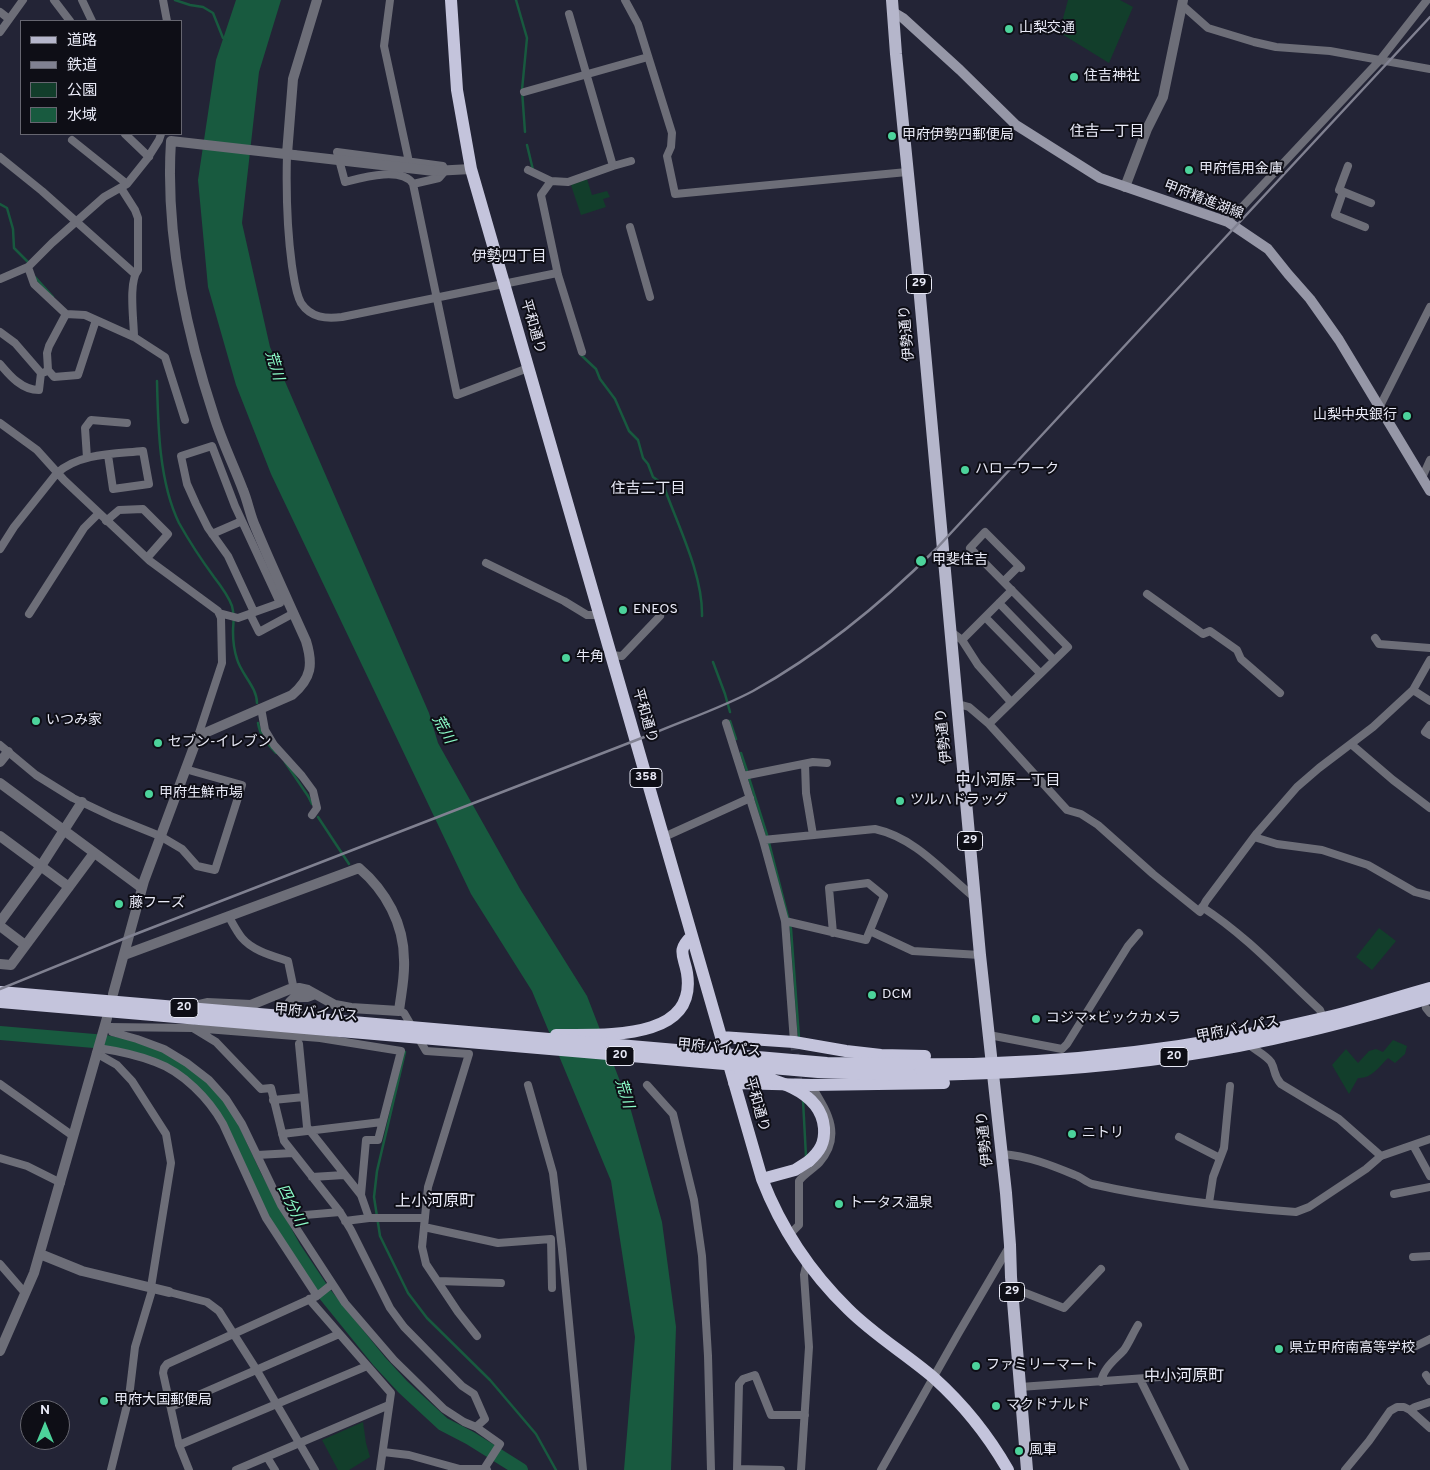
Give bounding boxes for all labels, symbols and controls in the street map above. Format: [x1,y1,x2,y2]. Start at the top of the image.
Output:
legend [20,20,182,135]
place label: 山梨交通 [1019,21,1075,37]
marker: 山梨交通 [1003,23,1015,35]
text: 道路 [67,32,97,51]
text: 鉄道 [67,57,97,76]
place label: 住吉神社 [1084,69,1140,85]
marker: 住吉神社 [1068,71,1080,83]
text: 公園 [67,82,97,101]
text: 水域 [67,107,97,126]
district label: 住吉一丁目 [1070,124,1144,142]
place label: 甲府伊勢四郵便局 [902,128,1014,144]
marker: 甲府伊勢四郵便局 [886,130,898,142]
place label: 甲府信用金庫 [1199,162,1283,178]
marker: 甲府信用金庫 [1183,164,1195,176]
street label: 甲府精進湖線 [1161,178,1245,224]
district label: 伊勢四丁目 [472,249,546,267]
road number: 29 [906,274,932,294]
street label: 平和通り [516,298,548,356]
street label: 伊勢通り [897,304,919,362]
water label: 荒川 [260,349,286,383]
place label: 山梨中央銀行 [1313,408,1397,424]
marker: 山梨中央銀行 [1401,410,1413,422]
place label: ハローワーク [975,462,1059,478]
marker: ハローワーク [959,464,971,476]
district label: 住吉二丁目 [611,481,685,499]
place label: 甲斐住吉 [932,553,988,569]
marker: 甲斐住吉 [914,554,928,568]
place label: ENEOS [633,602,678,618]
marker: ENEOS [617,604,629,616]
place label: 牛角 [576,650,604,666]
marker: 牛角 [560,652,572,664]
street label: 平和通り [628,687,660,745]
street label: 伊勢通り [934,707,956,765]
place label: いつみ家 [46,713,102,729]
water label: 荒川 [427,713,457,747]
marker: いつみ家 [30,715,42,727]
place label: セブン-イレブン [168,735,272,751]
marker: セブン-イレブン [152,737,164,749]
road number: 358 [630,768,662,788]
district label: 中小河原一丁目 [956,773,1060,791]
place label: 甲府生鮮市場 [159,786,243,802]
marker: 甲府生鮮市場 [143,788,155,800]
place label: ツルハドラッグ [910,793,1008,809]
marker: ツルハドラッグ [894,795,906,807]
road number: 29 [958,831,982,850]
place label: 藤フーズ [129,896,185,912]
marker: 藤フーズ [113,898,125,910]
place label: DCM [882,987,912,1003]
marker: DCM [866,989,878,1001]
road number: 20 [170,998,198,1018]
street label: 甲府バイパス [273,1002,359,1026]
place label: コジマ×ビックカメラ [1046,1011,1181,1027]
marker: コジマ×ビックカメラ [1030,1013,1042,1025]
street label: 甲府バイパス [1195,1014,1281,1046]
street label: 甲府バイパス [676,1037,762,1061]
road number: 20 [606,1046,634,1066]
road number: 20 [1160,1048,1188,1066]
street label: 平和通り [740,1076,772,1134]
water label: 荒川 [610,1077,636,1111]
street label: 伊勢通り [975,1110,997,1168]
place label: ニトリ [1082,1126,1124,1142]
marker: ニトリ [1066,1128,1078,1140]
water label: 四分川 [272,1182,308,1230]
district label: 上小河原町 [395,1193,475,1213]
place label: トータス温泉 [849,1196,933,1212]
marker: トータス温泉 [833,1198,845,1210]
road number: 29 [1000,1282,1024,1301]
place label: 県立甲府南高等学校 [1289,1341,1415,1357]
marker: 県立甲府南高等学校 [1273,1343,1285,1355]
place label: ファミリーマート [986,1358,1098,1374]
marker: ファミリーマート [970,1360,982,1372]
district label: 中小河原町 [1144,1368,1224,1388]
place label: 甲府大国郵便局 [114,1393,212,1409]
marker: 甲府大国郵便局 [98,1395,110,1407]
place label: マクドナルド [1006,1398,1090,1414]
north arrow [20,1400,70,1450]
marker: マクドナルド [990,1400,1002,1412]
text: N [40,1402,50,1419]
place label: 風車 [1029,1443,1057,1459]
marker: 風車 [1013,1445,1025,1457]

